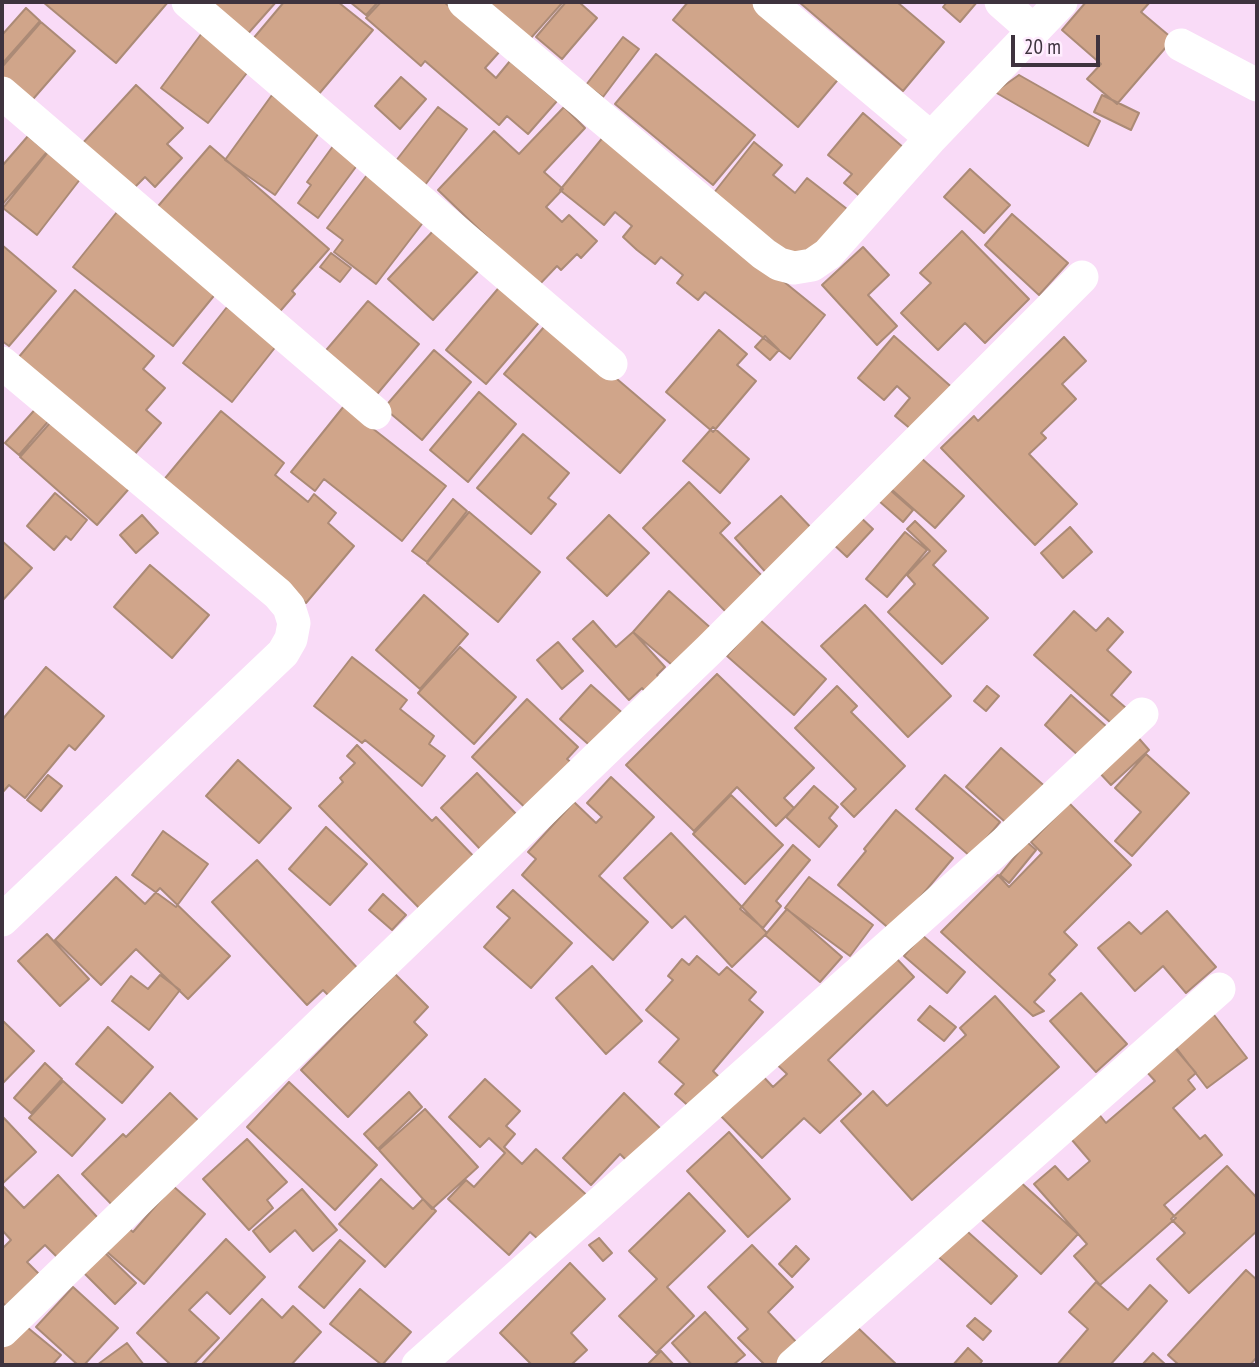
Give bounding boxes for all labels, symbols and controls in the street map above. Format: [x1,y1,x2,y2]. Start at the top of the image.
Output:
scale bar [1014,21,1103,65]
text: 20 m [1024,33,1061,60]

